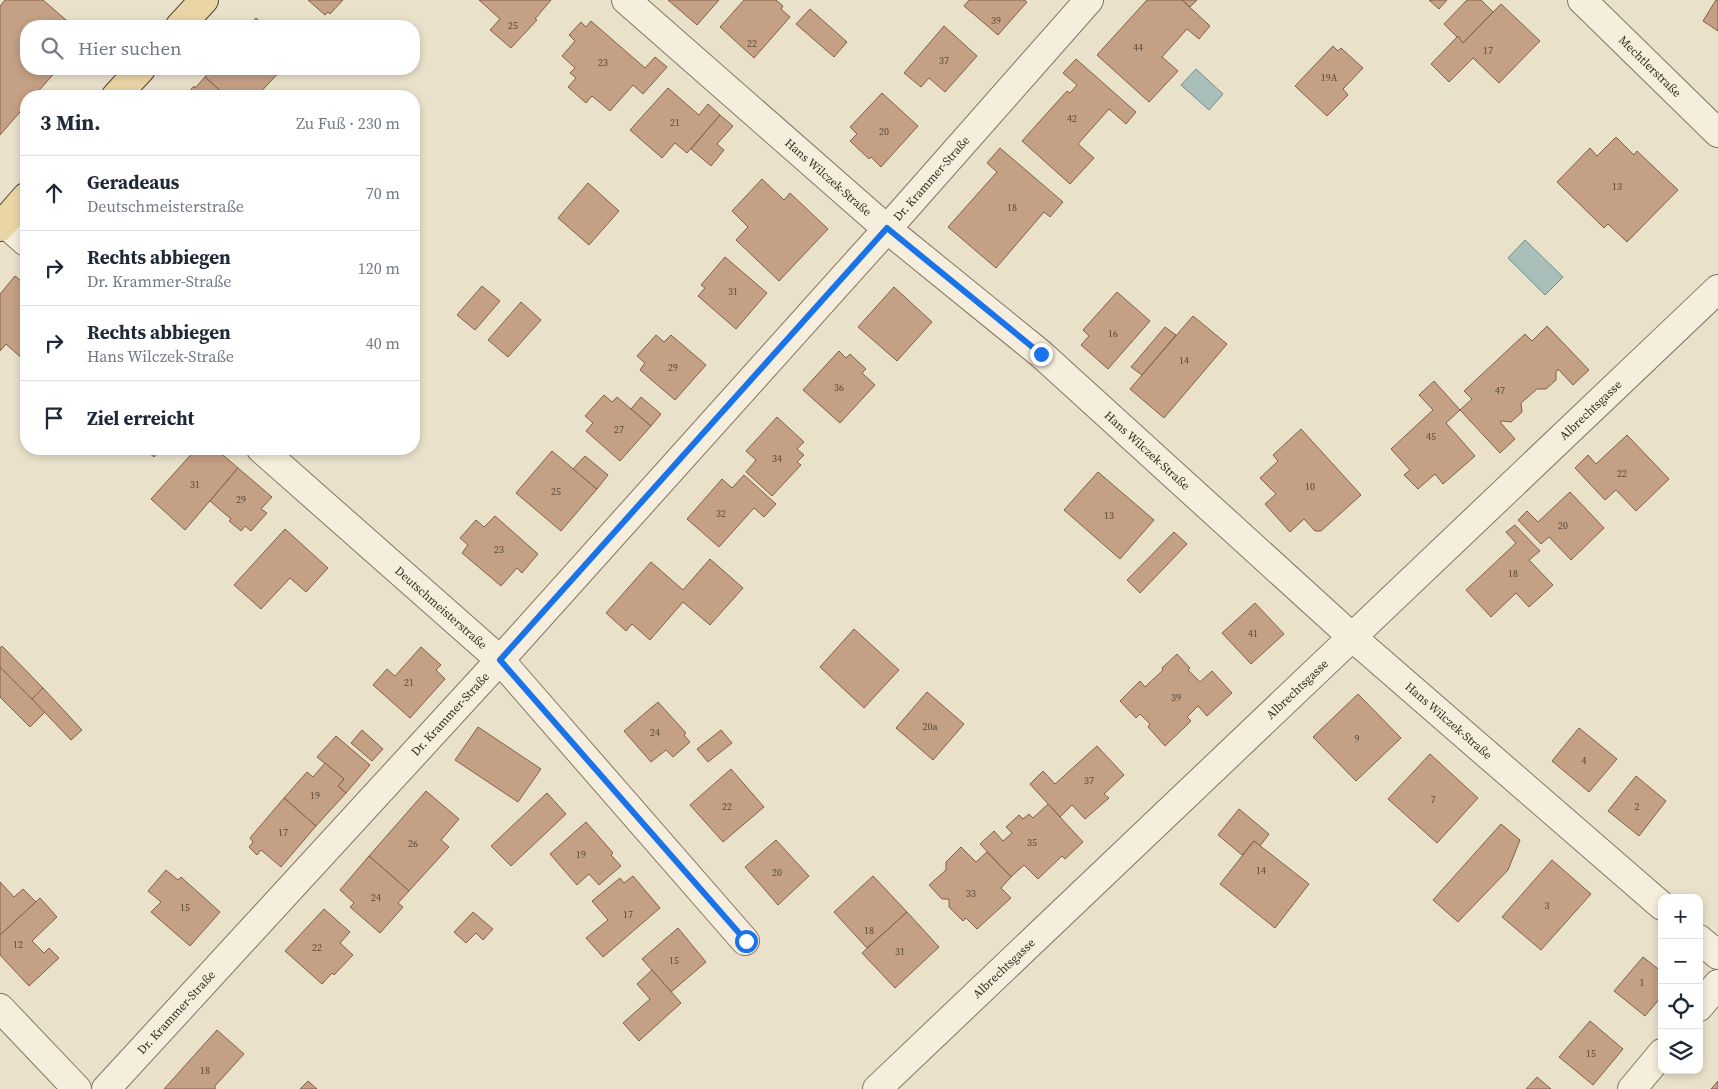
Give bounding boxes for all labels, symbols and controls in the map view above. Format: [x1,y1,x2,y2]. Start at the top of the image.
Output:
house number: 39 [991,14,1001,27]
house number: 25 [508,19,518,32]
search box [20,20,420,75]
street label: Mechtlerstraße [1615,32,1685,101]
icon: search [38,34,66,62]
text: Hier suchen [78,35,182,61]
house number: 22 [747,37,757,50]
house number: 44 [1133,41,1143,54]
house number: 17 [1483,44,1493,57]
house number: 37 [939,54,949,67]
house number: 23 [598,56,608,69]
house number: 19A [1321,71,1338,84]
text: 3 Min. [40,108,101,137]
text: Zu Fuß · 230 m [296,112,400,134]
house number: 42 [1067,112,1077,125]
house number: 21 [670,116,680,129]
house number: 20 [879,125,889,138]
street label: Dr. Krammer-Straße [890,133,973,224]
street label: Hans Wilczek-Straße [781,135,875,220]
text: Geradeaus [87,169,179,195]
icon: ahead [40,179,68,207]
house number: 13 [1612,180,1622,193]
text: 70 m [366,182,400,204]
text: Deutschmeisterstraße [87,195,244,217]
house number: 18 [1007,201,1017,214]
text: Rechts abbiegen [87,244,231,270]
icon: right [40,254,68,282]
text: 120 m [358,257,400,279]
text: Dr. Krammer-Straße [87,270,231,292]
house number: 31 [728,285,738,298]
text: Rechts abbiegen [87,319,231,345]
house number: 16 [1108,327,1118,340]
icon: right [40,329,68,357]
text: 40 m [366,332,400,354]
route end [1030,343,1053,366]
text: Hans Wilczek-Straße [87,345,234,367]
house number: 14 [1179,354,1189,367]
house number: 29 [668,361,678,374]
street label: Albrechtsgasse [1556,377,1625,444]
house number: 36 [834,381,844,394]
house number: 47 [1495,384,1505,397]
icon: arrive [40,404,68,432]
text: Ziel erreicht [87,405,194,431]
street label: Hans Wilczek-Straße [1101,407,1193,494]
house number: 27 [614,423,624,436]
house number: 45 [1426,430,1436,443]
house number: 34 [772,452,782,465]
house number: 22 [1617,467,1627,480]
house number: 31 [190,478,200,491]
house number: 10 [1305,480,1315,493]
house number: 25 [551,485,561,498]
house number: 29 [236,493,246,506]
house number: 32 [716,507,726,520]
house number: 13 [1104,509,1114,522]
house number: 20 [1558,519,1568,532]
house number: 23 [494,543,504,556]
street label: Deutschmeisterstraße [391,563,490,653]
house number: 18 [1508,567,1518,580]
house number: 41 [1248,627,1258,640]
street label: Albrechtsgasse [1263,656,1332,723]
street label: Dr. Krammer-Straße [408,669,493,759]
house number: 21 [404,676,414,689]
street label: Hans Wilczek-Straße [1402,679,1496,763]
house number: 39 [1171,691,1181,704]
house number: 20a [922,720,938,733]
house number: 24 [650,726,660,739]
house number: 9 [1355,732,1360,745]
house number: 4 [1582,754,1587,767]
house number: 37 [1084,774,1094,787]
house number: 19 [310,789,320,802]
house number: 7 [1431,793,1436,806]
house number: 22 [722,800,732,813]
house number: 2 [1635,800,1640,813]
house number: 17 [278,826,288,839]
house number: 35 [1027,836,1037,849]
house number: 26 [408,837,418,850]
house number: 19 [576,848,586,861]
house number: 14 [1256,864,1266,877]
house number: 20 [772,866,782,879]
house number: 33 [966,887,976,900]
house number: 24 [371,891,381,904]
map controls [1658,894,1703,1074]
button: + [1658,894,1703,939]
house number: 3 [1545,899,1550,912]
house number: 15 [180,901,190,914]
house number: 17 [623,908,633,921]
house number: 18 [864,924,874,937]
route start [735,930,758,953]
street label: Albrechtsgasse [969,935,1038,1002]
house number: 12 [13,938,23,951]
button: − [1658,939,1703,984]
house number: 22 [312,941,322,954]
house number: 31 [895,945,905,958]
house number: 15 [669,954,679,967]
street label: Dr. Krammer-Straße [134,967,219,1058]
house number: 1 [1640,976,1645,989]
button: locate [1658,984,1703,1029]
button: layers [1658,1029,1703,1074]
house number: 15 [1586,1047,1596,1060]
house number: 18 [200,1064,210,1077]

